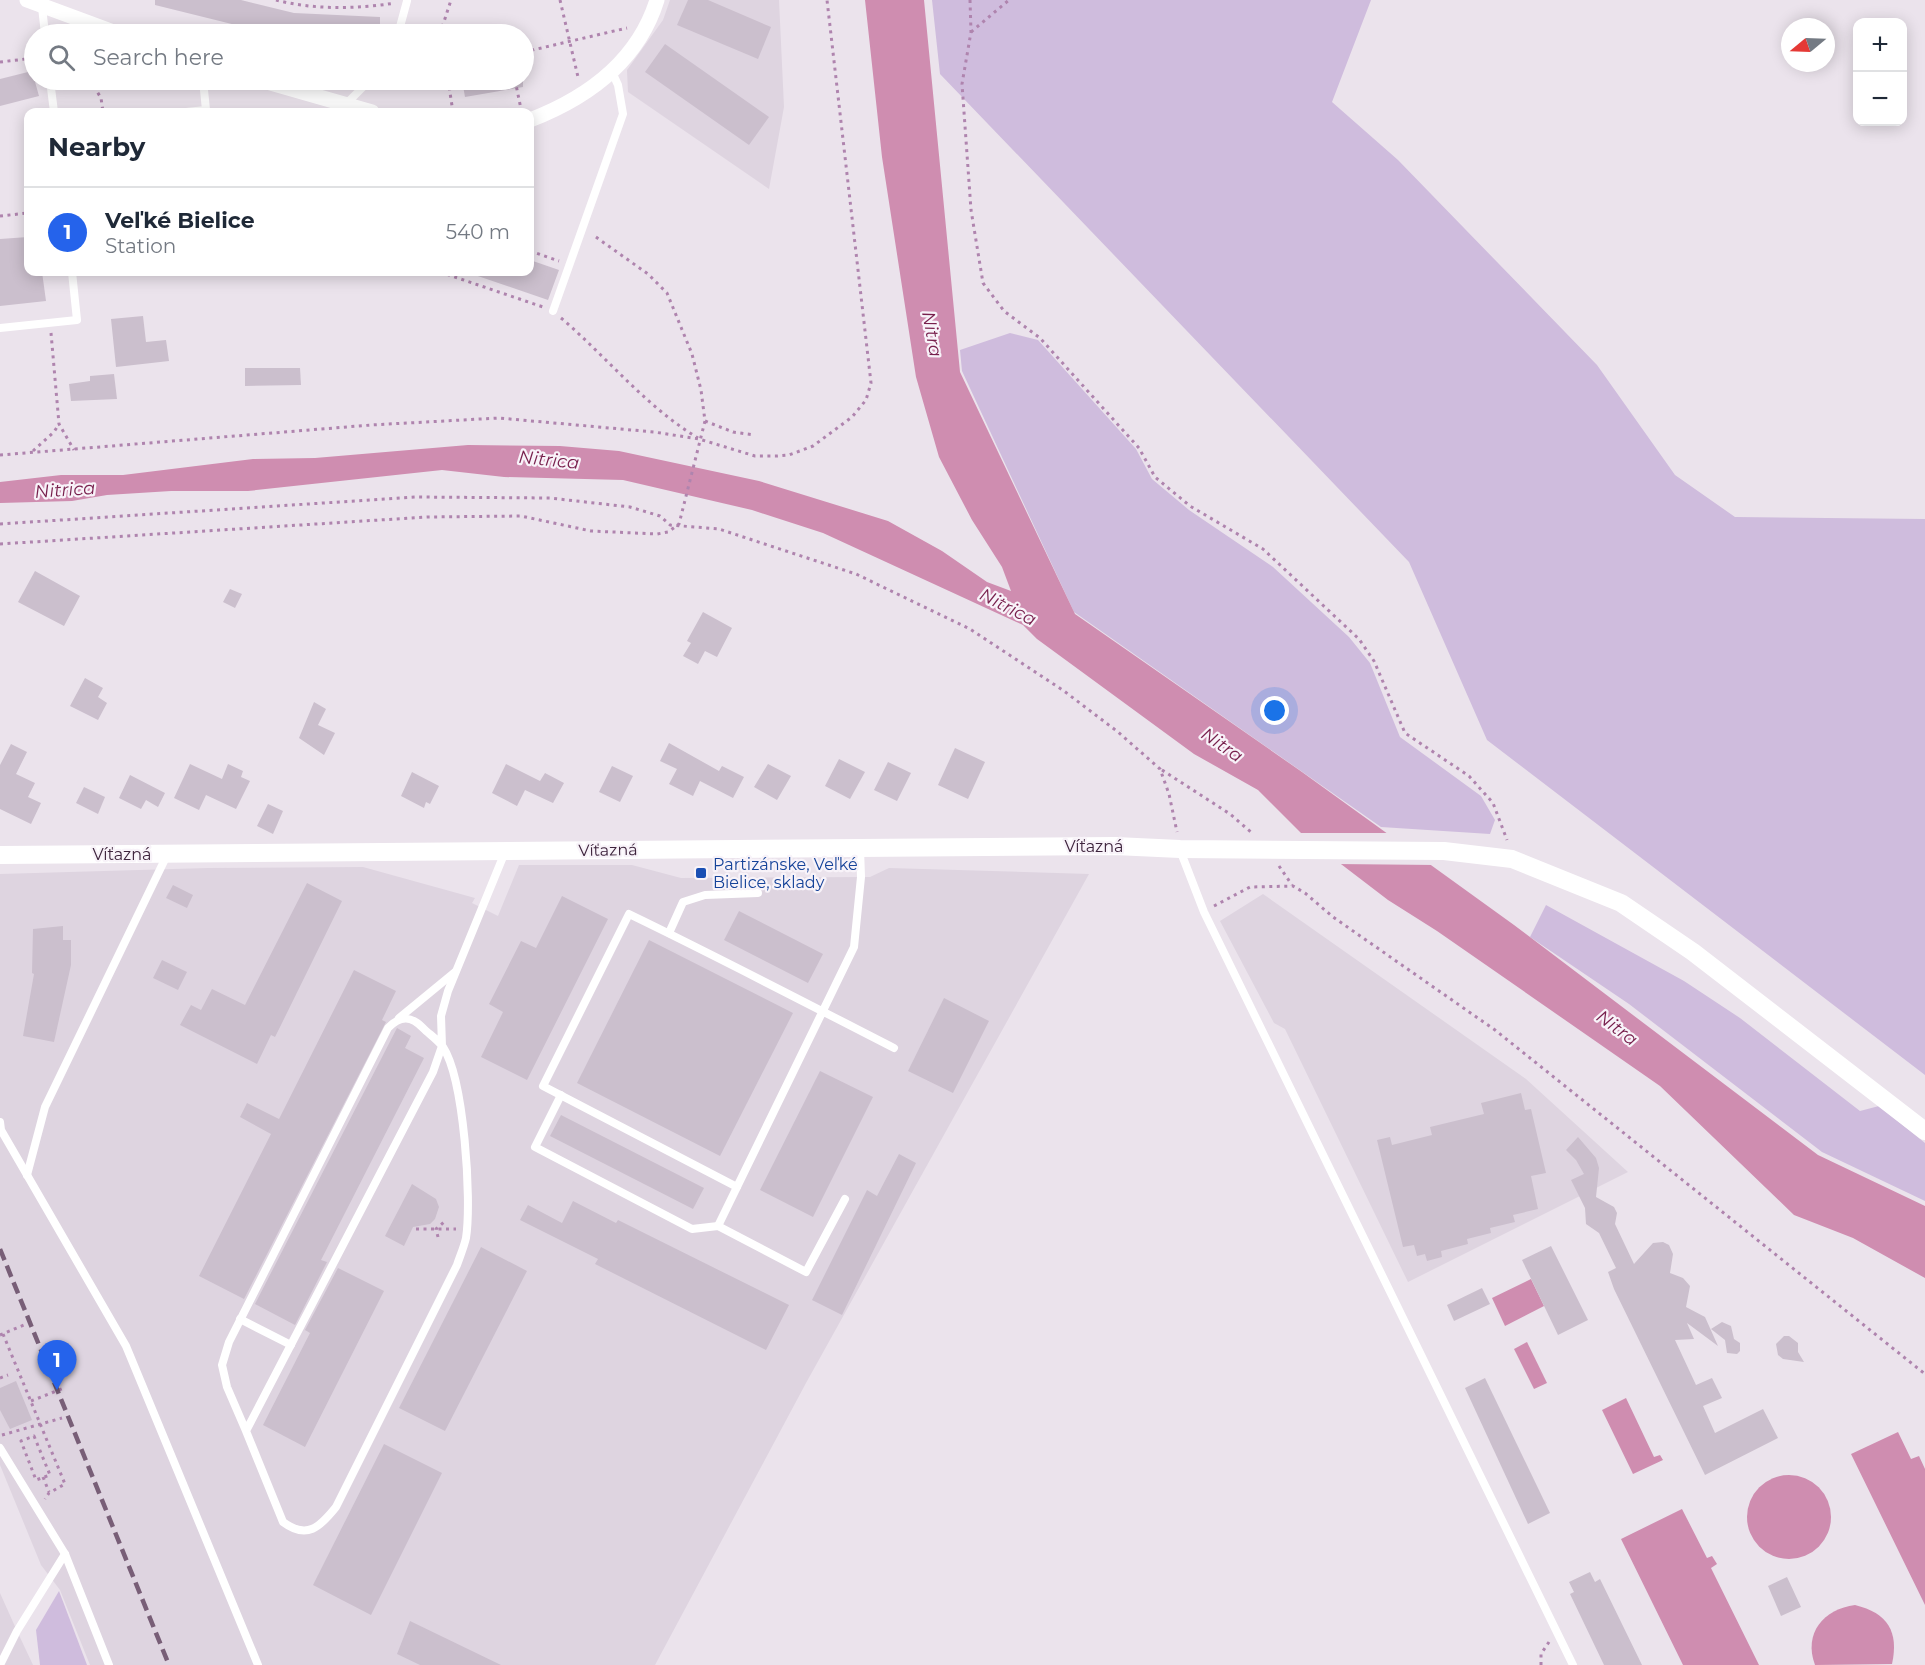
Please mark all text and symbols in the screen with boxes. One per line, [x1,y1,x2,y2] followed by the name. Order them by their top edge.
[1781,18,1835,72] north arrow
[1853,18,1907,126] map controls
[1853,18,1907,72] button: +
[24,24,534,90] search box
[45,41,78,74] icon: search
[93,44,224,71] text: Search here
[1853,72,1907,126] button: −
[48,131,145,163] text: Nearby
[105,207,255,234] text: Veľké Bielice
[64,220,71,244] text: 1
[446,220,510,244] text: 540 m
[105,234,176,258] text: Station
[917,309,947,359] water label: Nitra
[518,446,580,474] water label: Nitrica
[34,477,96,503] water label: Nitrica
[976,583,1040,631] water label: Nitrica
[1260,696,1289,725] your location
[1197,723,1247,767] water label: Nitra
[1064,837,1124,856] street label: Víťazná
[578,840,638,860] street label: Víťazná
[92,845,152,864] street label: Víťazná
[713,855,858,892] place label: Partizánske, Veľké Bielice, sklady
[694,866,708,880] marker: Partizánske, Veľké Bielice, sklady
[1592,1005,1642,1051] water label: Nitra
[38,1340,76,1390] pin: 1

